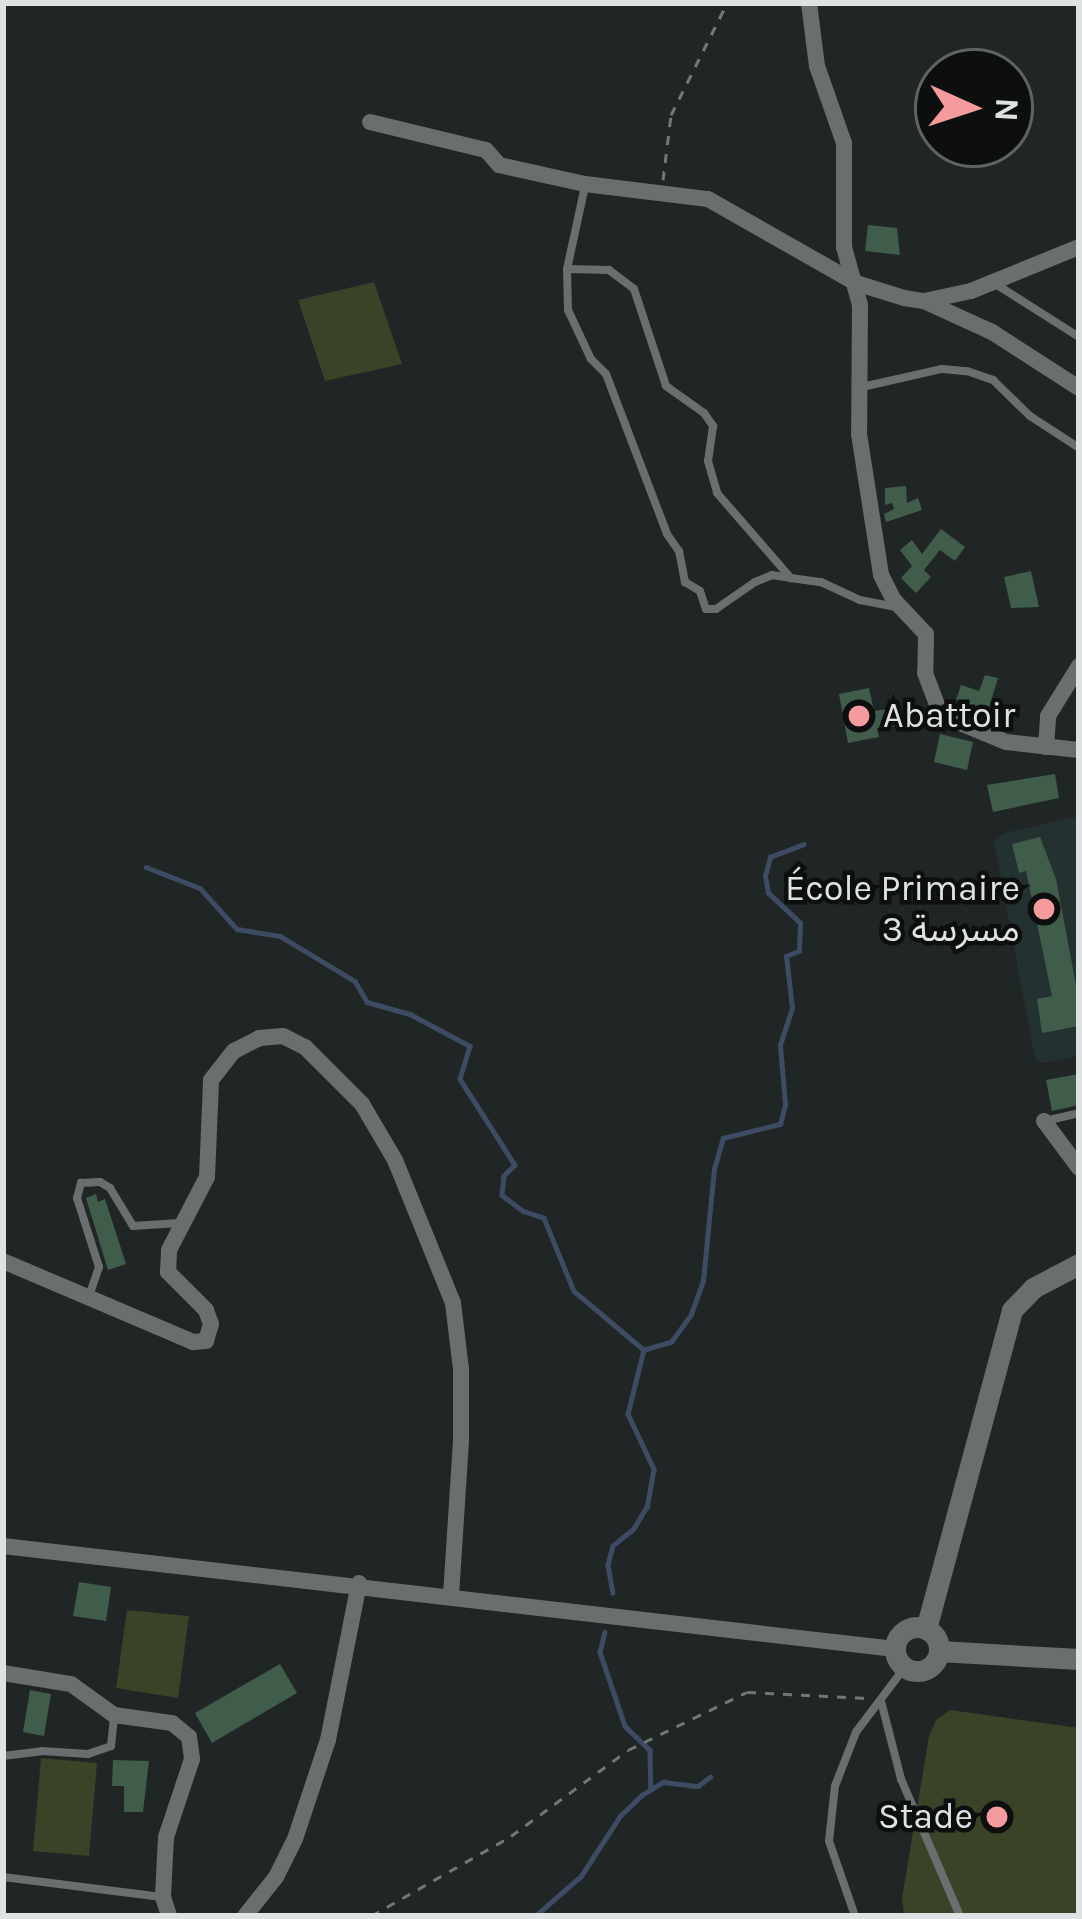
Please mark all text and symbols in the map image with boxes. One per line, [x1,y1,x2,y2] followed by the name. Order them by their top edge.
[914,48,1034,168] north arrow
[987,97,1027,123] text: N
[883,694,1015,738] place label: Abattoir
[846,703,872,729] marker: Abattoir
[785,866,1020,951] place label: École Primaire 3 مسرسة
[1031,896,1057,922] marker: École Primaire 3 مسرسة
[878,1795,973,1839] place label: Stade
[984,1804,1010,1830] marker: Stade

